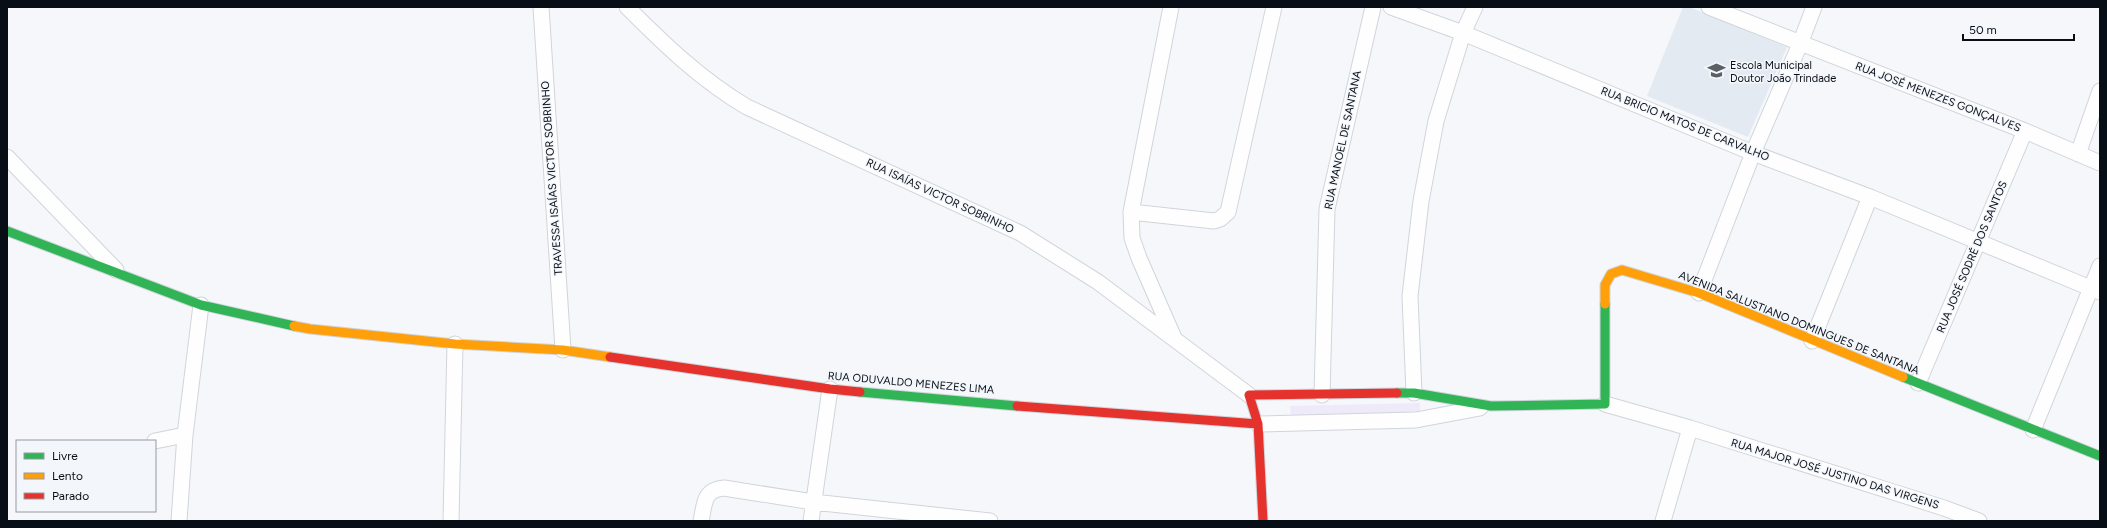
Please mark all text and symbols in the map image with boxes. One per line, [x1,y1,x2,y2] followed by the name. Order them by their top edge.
[1963,16,2074,42] scale bar
[1969,23,1997,37] text: 50 m
[1730,59,1836,85] place label: Escola Municipal Doutor João Trindade
[1853,59,2023,135] street label: RUA JOSÉ MENEZES GONÇALVES
[1707,61,1727,81] school or university icon: Escola Municipal Doutor João Trindade
[1322,69,1364,211] street label: RUA MANOEL DE SANTANA
[539,80,565,276] street label: TRAVESSA ISAÍAS VICTOR SOBRINHO
[1599,84,1772,164] street label: RUA BRICIO MATOS DE CARVALHO
[864,156,1017,236] street label: RUA ISAÍAS VICTOR SOBRINHO
[1934,179,2010,335] street label: RUA JOSÉ SODRÉ DOS SANTOS
[1677,269,1922,378] street label: AVENIDA SALUSTIANO DOMINGUES DE SANTANA
[827,369,995,397] street label: RUA ODUVALDO MENEZES LIMA
[1729,436,1941,512] street label: RUA MAJOR JOSÉ JUSTINO DAS VIRGENS
[16,440,156,512] legend
[52,449,78,463] text: Livre
[52,469,83,483] text: Lento
[52,489,89,503] text: Parado

